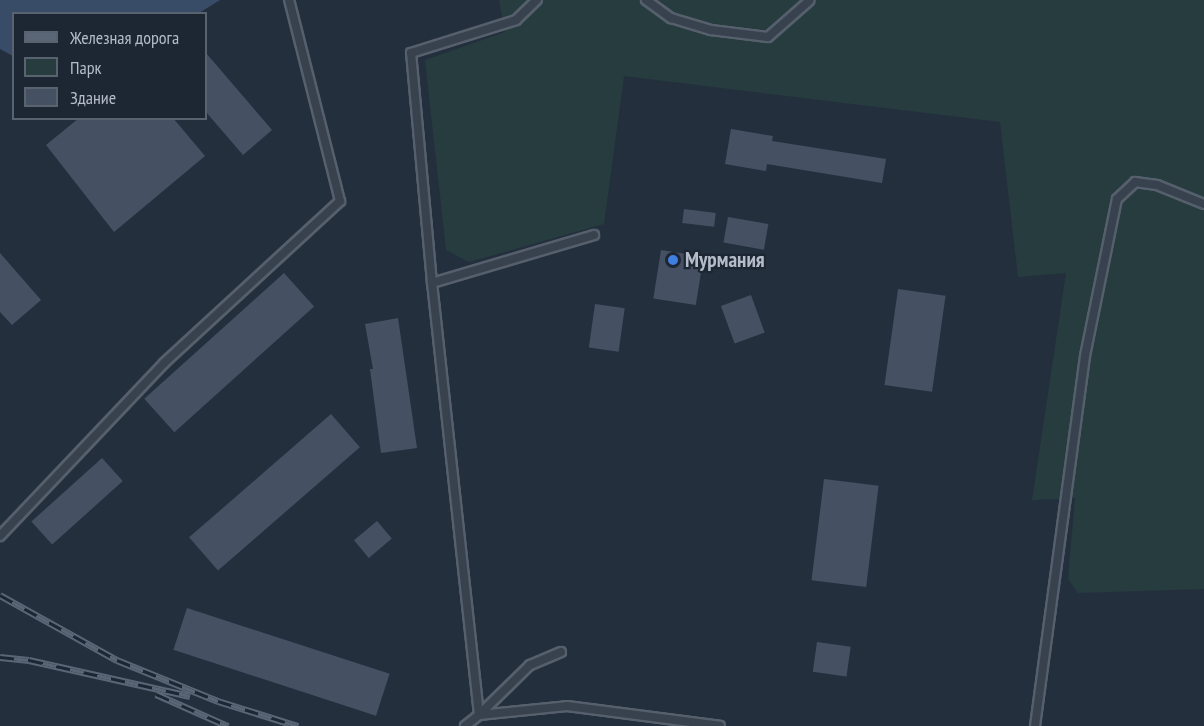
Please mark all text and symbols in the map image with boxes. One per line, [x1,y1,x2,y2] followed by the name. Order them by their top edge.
[12,12,207,120] legend
[70,26,179,49] text: Железная дорога
[70,56,101,79] text: Парк
[70,86,116,109] text: Здание
[685,247,765,273] place label: Мурмания
[666,253,680,267] marker: Мурмания

